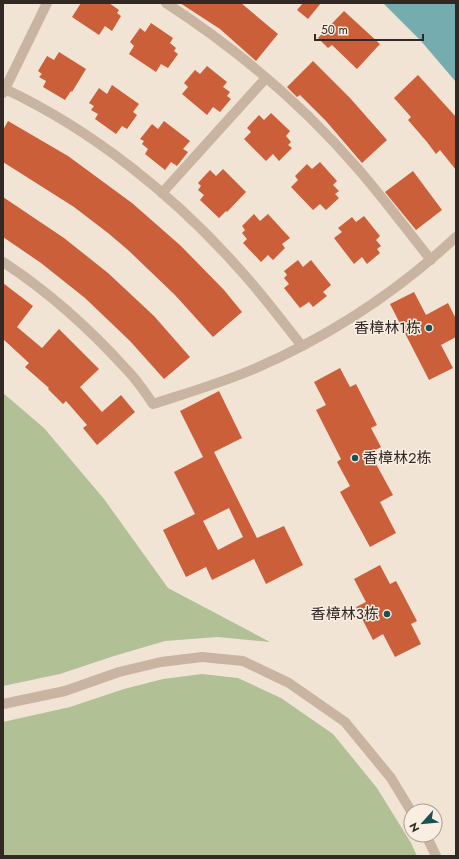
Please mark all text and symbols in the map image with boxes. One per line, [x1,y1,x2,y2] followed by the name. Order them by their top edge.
[315,16,423,42] scale bar
[321,21,348,39] text: 50 m
[354,317,421,339] place label: 香樟林1栋
[424,323,434,333] marker: 香樟林1栋
[363,447,432,469] place label: 香樟林2栋
[350,453,360,463] marker: 香樟林2栋
[311,603,379,625] place label: 香樟林3栋
[382,609,392,619] marker: 香樟林3栋
[403,803,443,843] north arrow
[405,820,423,835] text: N

